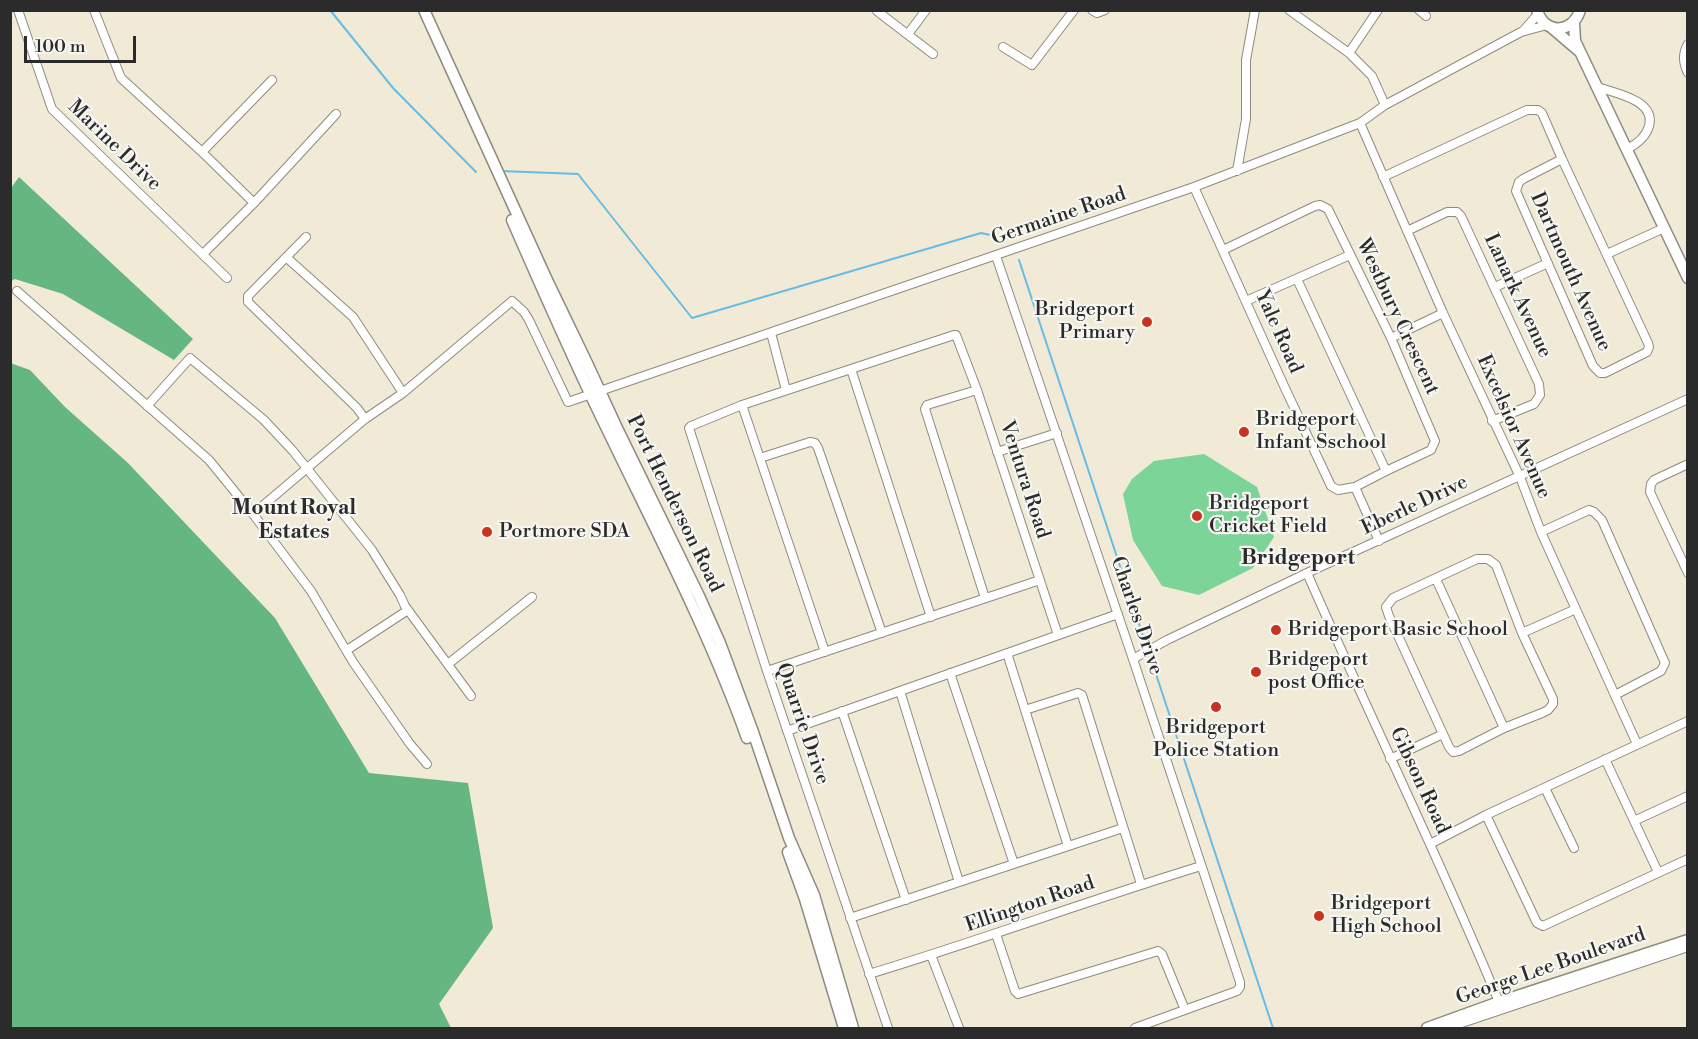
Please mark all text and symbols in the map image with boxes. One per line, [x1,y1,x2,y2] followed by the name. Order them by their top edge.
[27,24,140,62] scale bar
[35,35,86,58] text: 100 m
[62,96,166,196] street label: Marine Drive
[989,183,1129,251] street label: Germaine Road
[1524,189,1616,355] street label: Dartmouth Avenue
[1478,230,1556,362] street label: Lanark Avenue
[1350,235,1444,399] street label: Westbury Crescent
[1249,287,1307,377] street label: Yale Road
[1035,298,1135,345] place label: Bridgeport Primary
[1140,315,1154,329] marker: Bridgeport Primary
[1471,351,1555,503] street label: Excelsior Avenue
[1256,408,1386,455] place label: Bridgeport Infant Sschool
[621,411,727,597] street label: Port Henderson Road
[994,418,1054,542] street label: Ventura Road
[1237,425,1251,439] marker: Bridgeport Infant Sschool
[1358,471,1472,541] street label: Eberle Drive
[1209,492,1327,539] place label: Bridgeport Cricket Field
[232,496,356,546] district label: Mount Royal Estates
[1190,509,1204,523] marker: Bridgeport Cricket Field
[499,520,630,544] place label: Portmore SDA
[480,525,494,539] marker: Portmore SDA
[1241,546,1355,572] district label: Bridgeport
[1104,554,1168,678] street label: Charles Drive
[1288,618,1508,642] place label: Bridgeport Basic School
[1269,623,1283,637] marker: Bridgeport Basic School
[1268,648,1368,695] place label: Bridgeport post Office
[770,660,834,788] street label: Quarrie Drive
[1249,665,1263,679] marker: Bridgeport post Office
[1209,700,1223,714] marker: Bridgeport Police Station
[1153,716,1279,763] place label: Bridgeport Police Station
[1384,724,1454,838] street label: Gibson Road
[962,872,1098,938] street label: Ellington Road
[1331,892,1442,939] place label: Bridgeport High School
[1312,909,1326,923] marker: Bridgeport High School
[1453,923,1649,1011] street label: George Lee Boulevard

